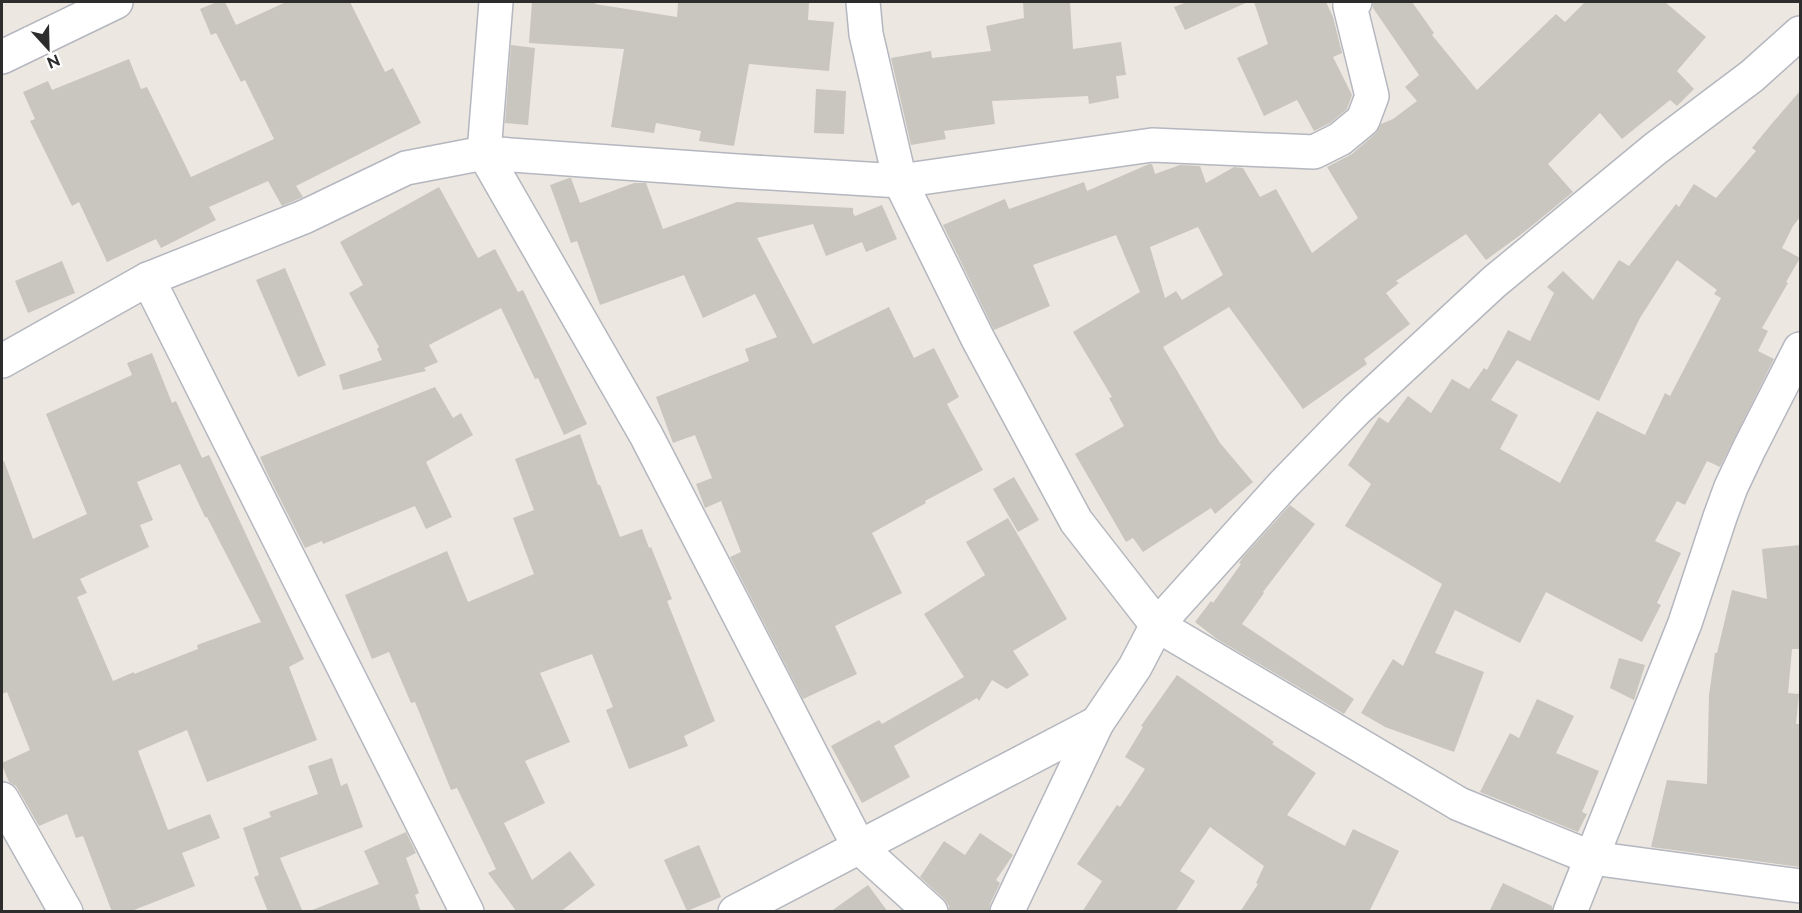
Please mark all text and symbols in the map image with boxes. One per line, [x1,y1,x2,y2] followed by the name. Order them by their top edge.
[18,18,78,78] north arrow
[44,50,63,73] text: N

